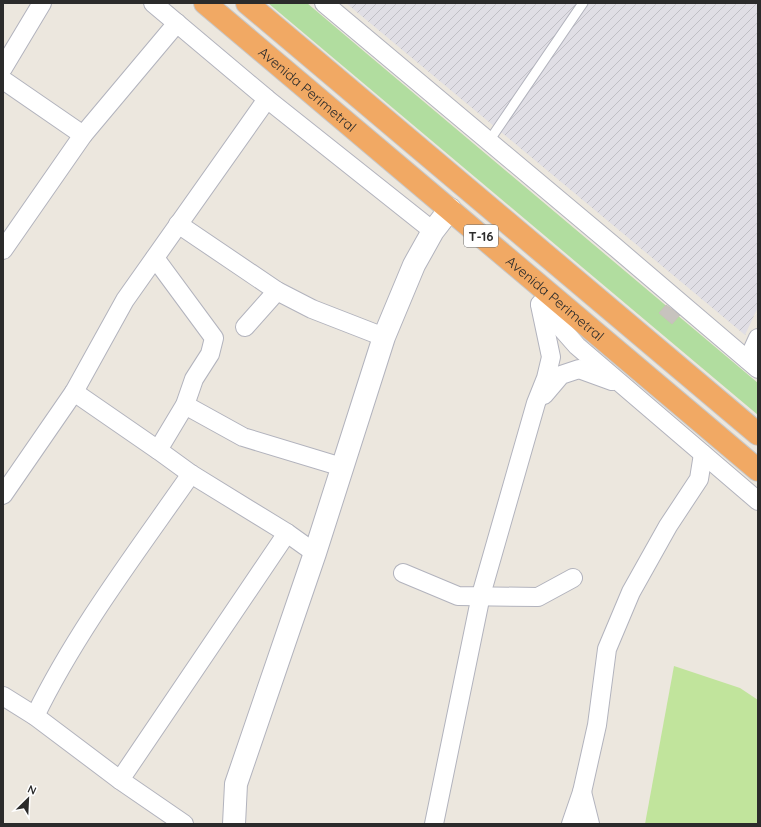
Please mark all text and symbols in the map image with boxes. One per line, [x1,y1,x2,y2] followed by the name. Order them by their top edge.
[255,43,360,136] street label: Avenida Perimetral
[464,225,498,247] road number: T-16
[502,252,608,345] street label: Avenida Perimetral
[8,779,48,819] north arrow
[26,782,39,798] text: N

